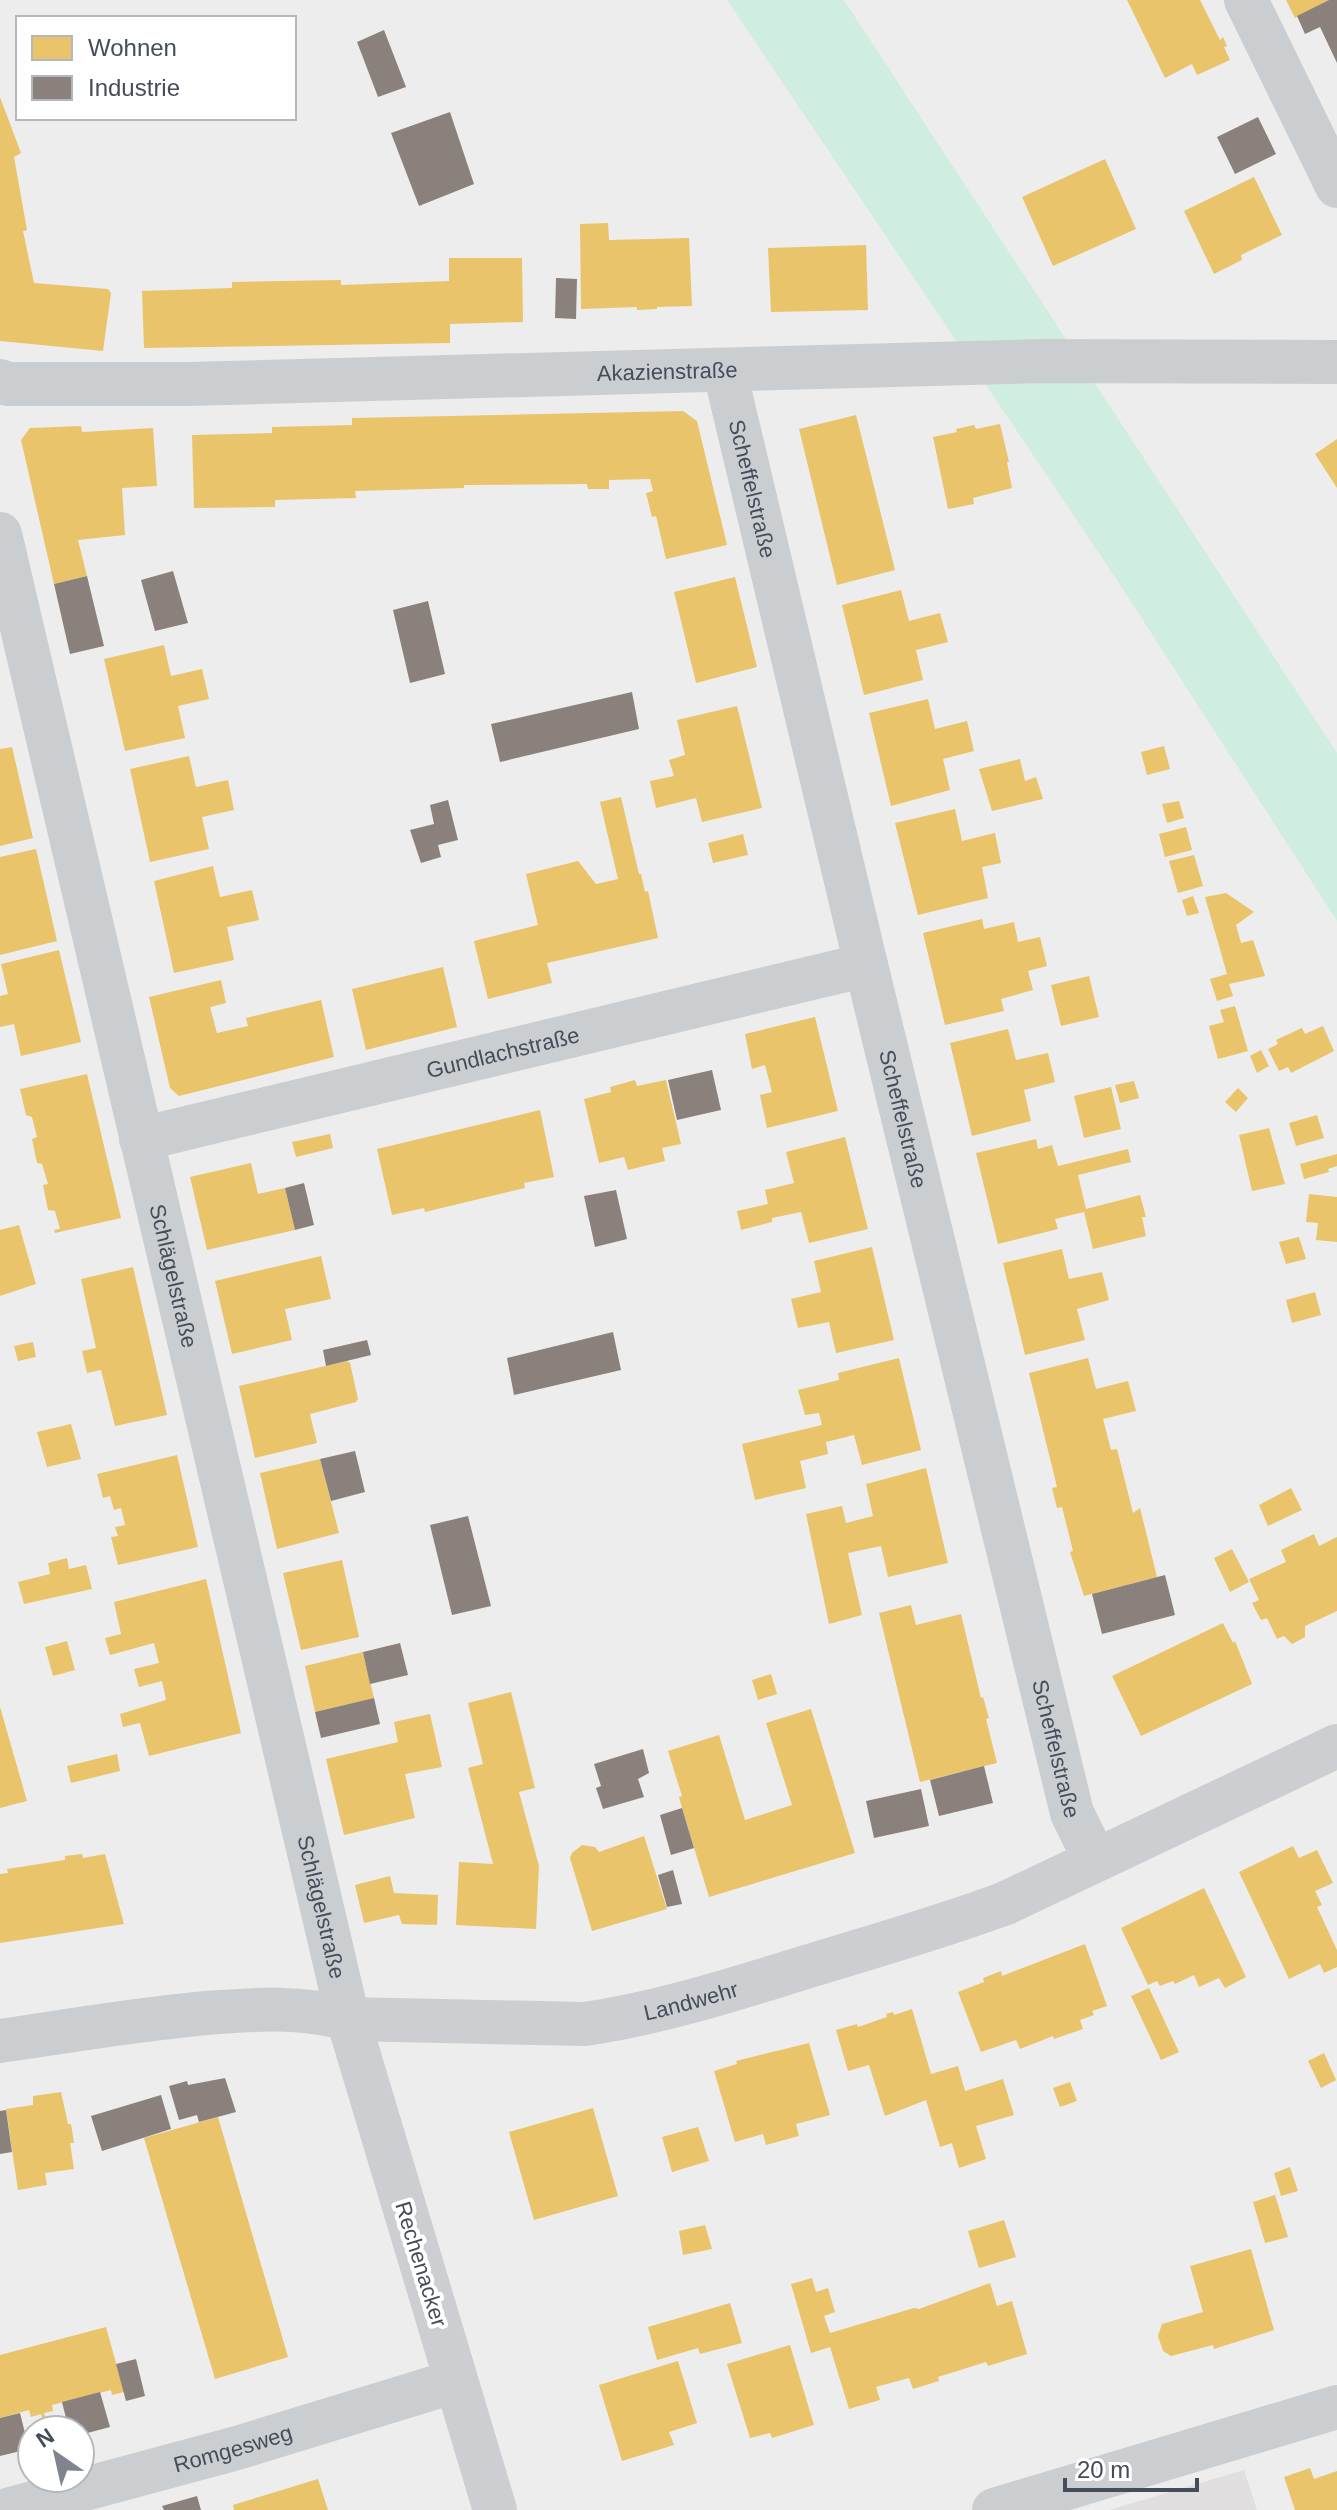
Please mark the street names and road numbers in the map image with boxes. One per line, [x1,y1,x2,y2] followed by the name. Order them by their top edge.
[597,357,738,385] street label: Akazienstraße
[724,417,781,561] street label: Scheffelstraße
[424,1022,582,1083] street label: Gundlachstraße
[875,1047,932,1191] street label: Scheffelstraße
[145,1202,203,1350] street label: Schlägelstraße
[1028,1677,1085,1820] street label: Scheffelstraße
[293,1832,351,1981] street label: Schlägelstraße
[641,1976,741,2025] street label: Landwehr
[390,2198,452,2330] street label: Rechenacker
[171,2419,295,2477] street label: Romgesweg

